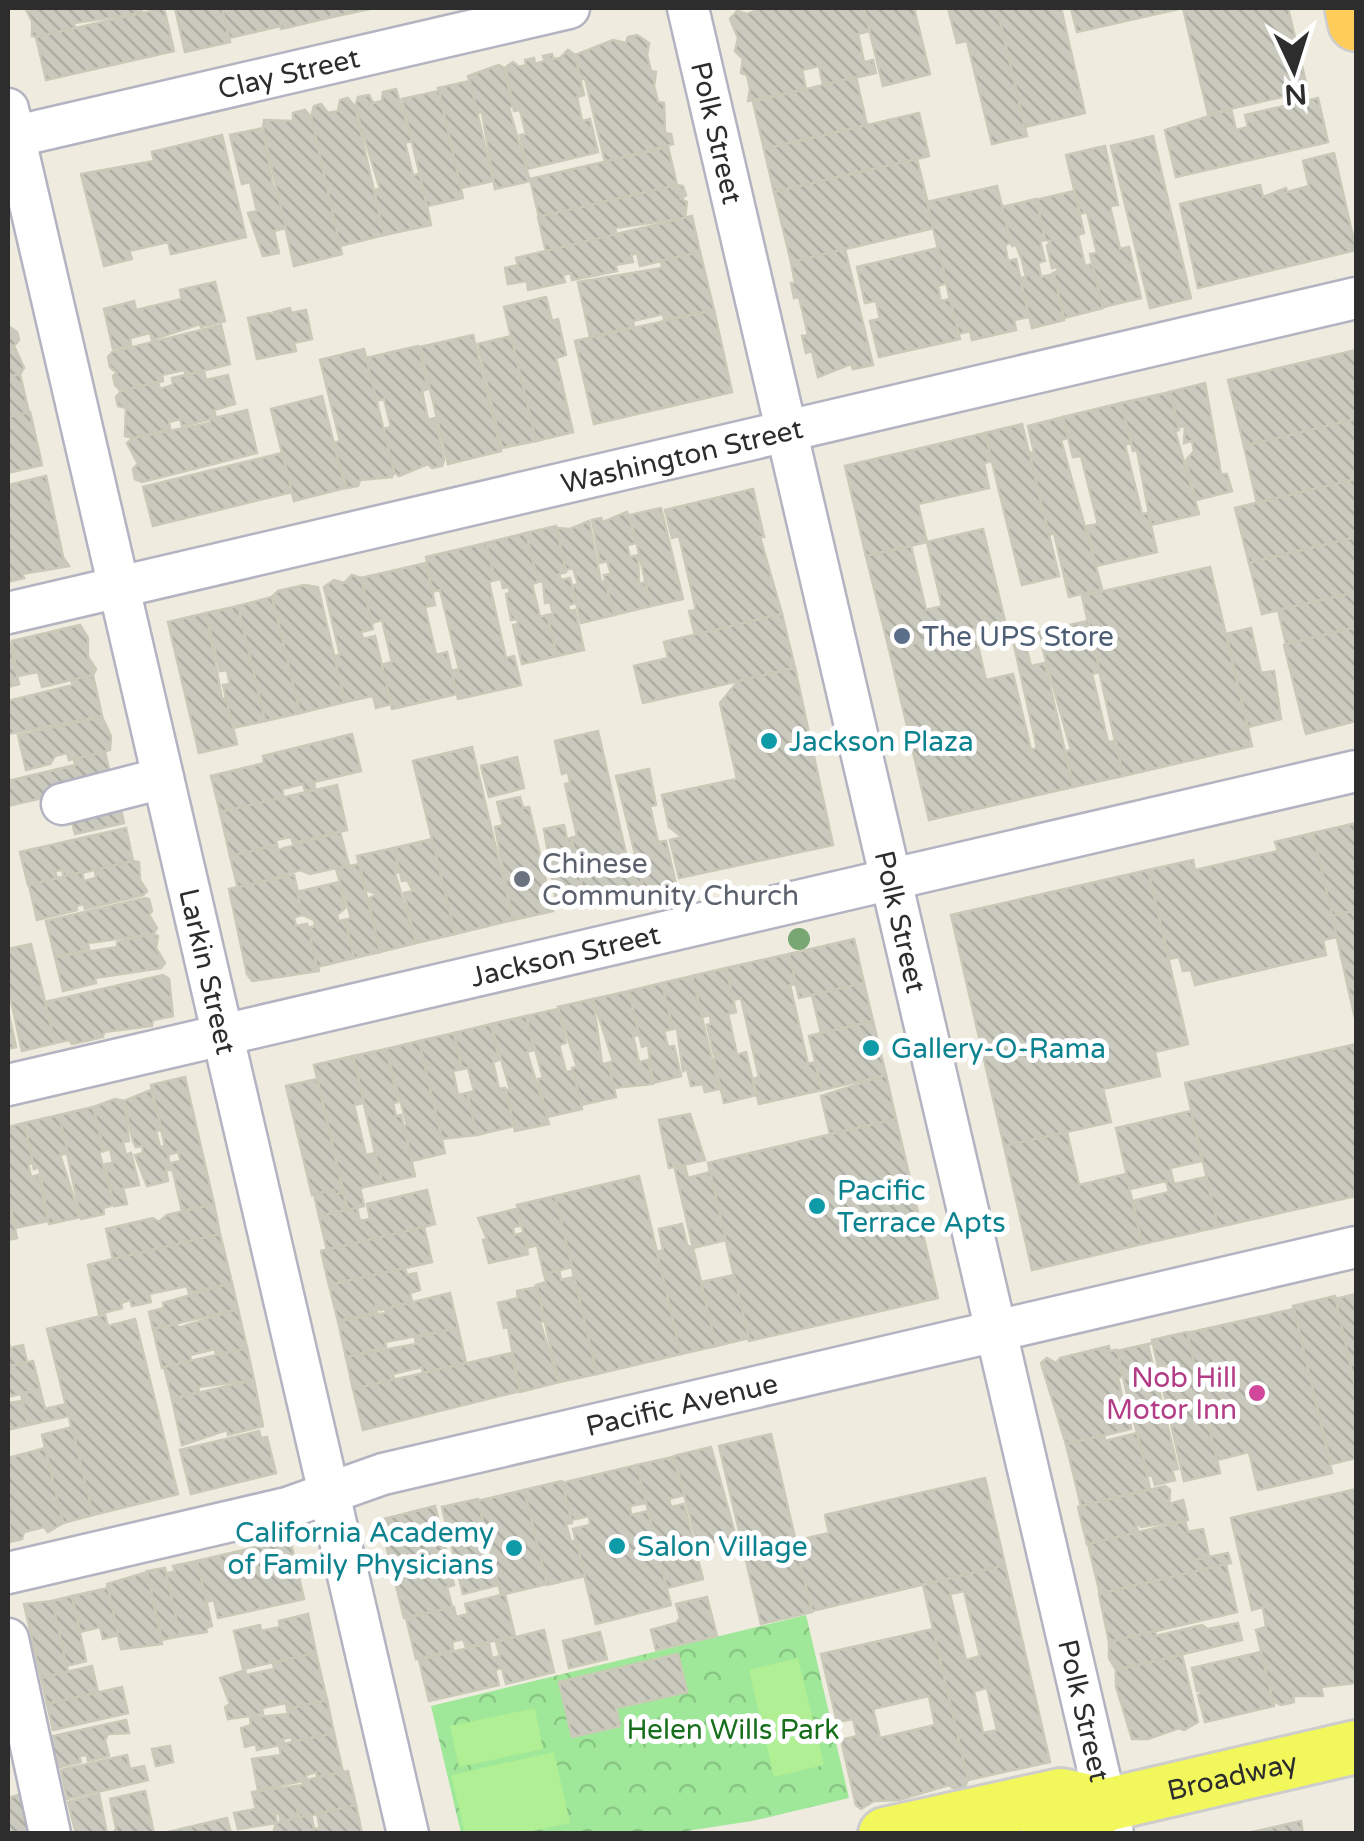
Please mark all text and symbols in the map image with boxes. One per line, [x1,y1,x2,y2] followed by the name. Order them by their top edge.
[1244,20,1344,120] north arrow
[215,41,363,107] street label: Clay Street
[683,58,749,208] street label: Polk Street
[1283,76,1308,112] text: N
[558,412,807,501] street label: Washington Street
[922,620,1114,654] place label: The UPS Store
[891,625,913,647] marker: The UPS Store
[789,725,974,759] place label: Jackson Plaza
[758,730,780,752] marker: Jackson Plaza
[542,847,799,913] place label: Chinese Community Church
[867,847,933,997] street label: Polk Street
[511,868,533,890] marker: Chinese Community Church
[171,885,243,1058] street label: Larkin Street
[467,918,664,995] street label: Jackson Street
[891,1032,1106,1066] place label: Gallery-O-Rama
[860,1037,882,1059] marker: Gallery-O-Rama
[837,1174,1006,1240] place label: Pacific Terrace Apts
[806,1195,828,1217] marker: Pacific Terrace Apts
[1106,1361,1237,1427] place label: Nob Hill Motor Inn
[583,1366,781,1444] street label: Pacific Avenue
[1246,1382,1268,1404] marker: Nob Hill Motor Inn
[228,1516,494,1582] place label: California Academy of Family Physicians
[637,1530,808,1564] place label: Salon Village
[606,1535,628,1557] marker: Salon Village
[503,1537,525,1559] marker: California Academy of Family Physicians
[1050,1636,1116,1786] street label: Polk Street
[626,1713,840,1747] park label: Helen Wills Park
[1164,1745,1301,1808] street label: Broadway

